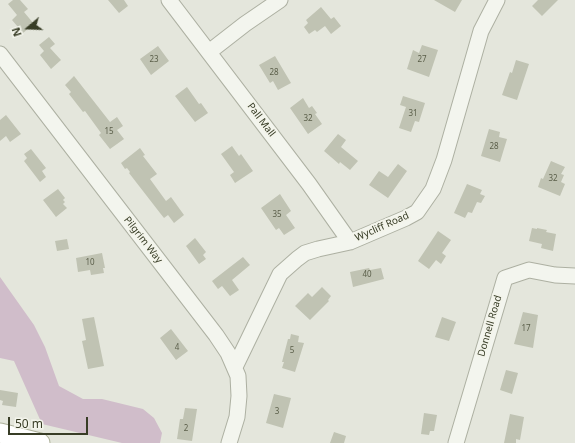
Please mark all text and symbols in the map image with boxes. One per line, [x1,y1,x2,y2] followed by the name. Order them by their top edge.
[8,8,48,48] north arrow
[8,25,25,39] text: N
[149,55,159,65] house number: 23
[417,55,427,65] house number: 27
[269,68,279,78] house number: 28
[244,101,278,139] street label: Pall Mall
[408,109,418,119] house number: 31
[303,114,313,124] house number: 32
[104,127,114,137] house number: 15
[489,142,499,152] house number: 28
[548,174,558,184] house number: 32
[272,210,282,220] house number: 35
[353,210,411,244] street label: Wycliff Road
[121,214,165,266] street label: Pilgrim Way
[85,258,95,268] house number: 10
[362,270,372,280] house number: 40
[476,294,504,358] street label: Donnell Road
[521,324,531,334] house number: 17
[175,343,179,353] house number: 4
[290,346,294,356] house number: 5
[275,407,279,417] house number: 3
[10,409,90,435] scale bar
[15,415,43,432] text: 50 m
[184,424,188,434] house number: 2

